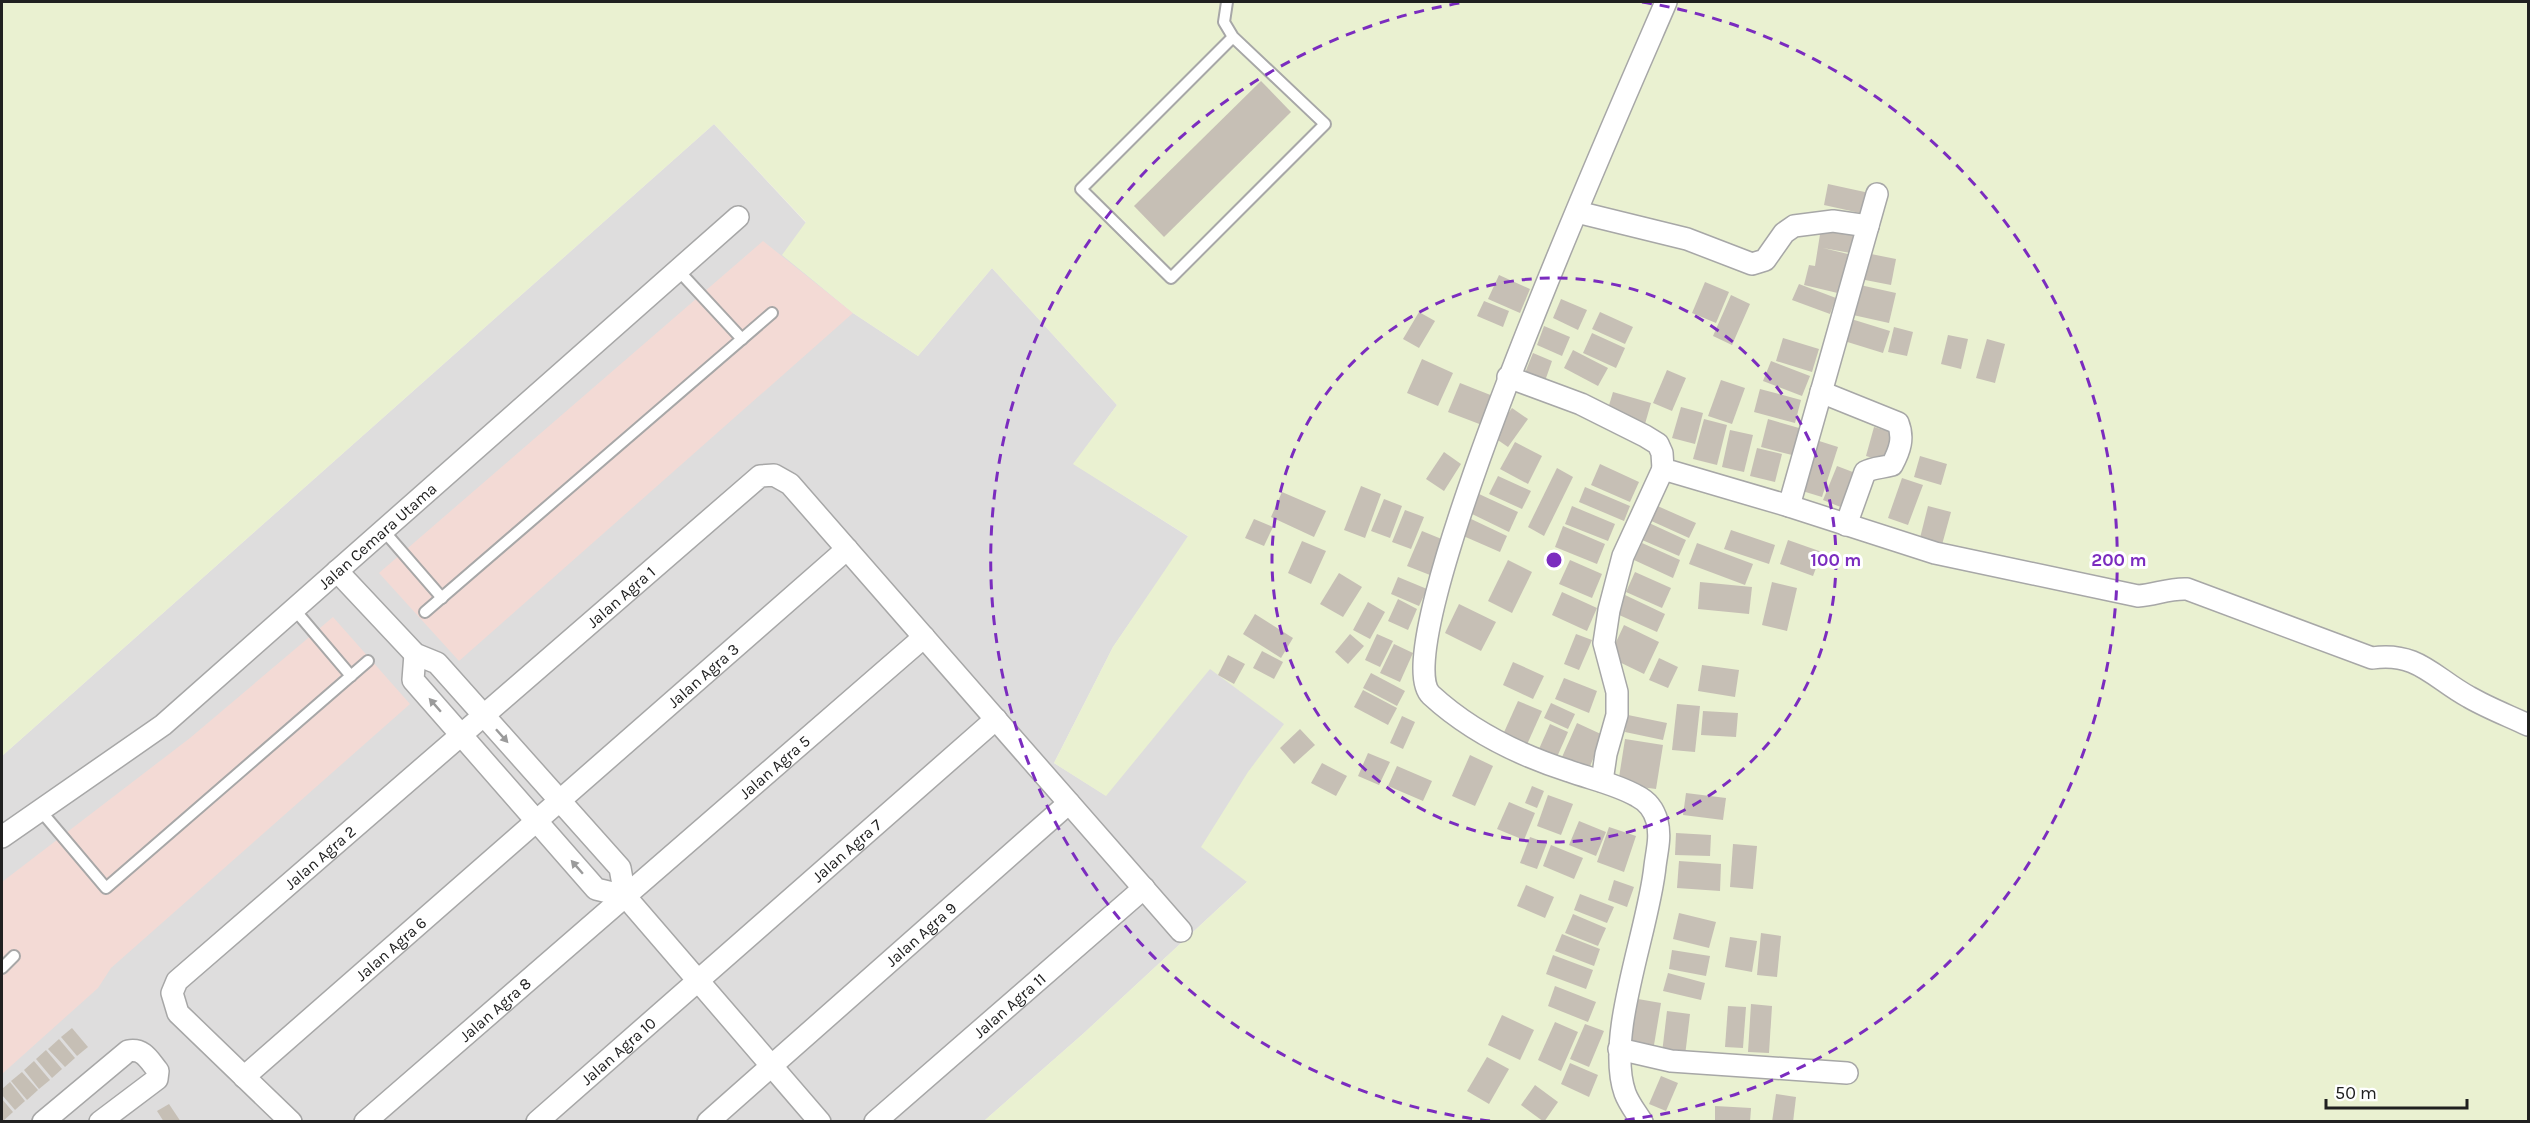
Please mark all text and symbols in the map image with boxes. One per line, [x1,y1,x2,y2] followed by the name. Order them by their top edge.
[314,478,440,593] street label: Jalan Cemara Utama
[1811,549,1861,571] text: 100 m
[2091,549,2147,571] text: 200 m
[1544,550,1564,570] centre of rings
[583,562,659,631] street label: Jalan Agra 1
[664,639,742,711] street label: Jalan Agra 3
[428,697,442,712] one-way arrow
[495,728,508,743] one-way arrow
[735,731,814,803] street label: Jalan Agra 5
[808,814,886,886] street label: Jalan Agra 7
[280,821,359,893] street label: Jalan Agra 2
[571,860,584,875] one-way arrow
[882,898,960,970] street label: Jalan Agra 9
[351,912,430,985] street label: Jalan Agra 6
[969,969,1049,1042] street label: Jalan Agra 11
[455,973,535,1045] street label: Jalan Agra 8
[577,1013,660,1089] street label: Jalan Agra 10
[2326,1072,2467,1110] scale bar
[2335,1082,2377,1104] text: 50 m

